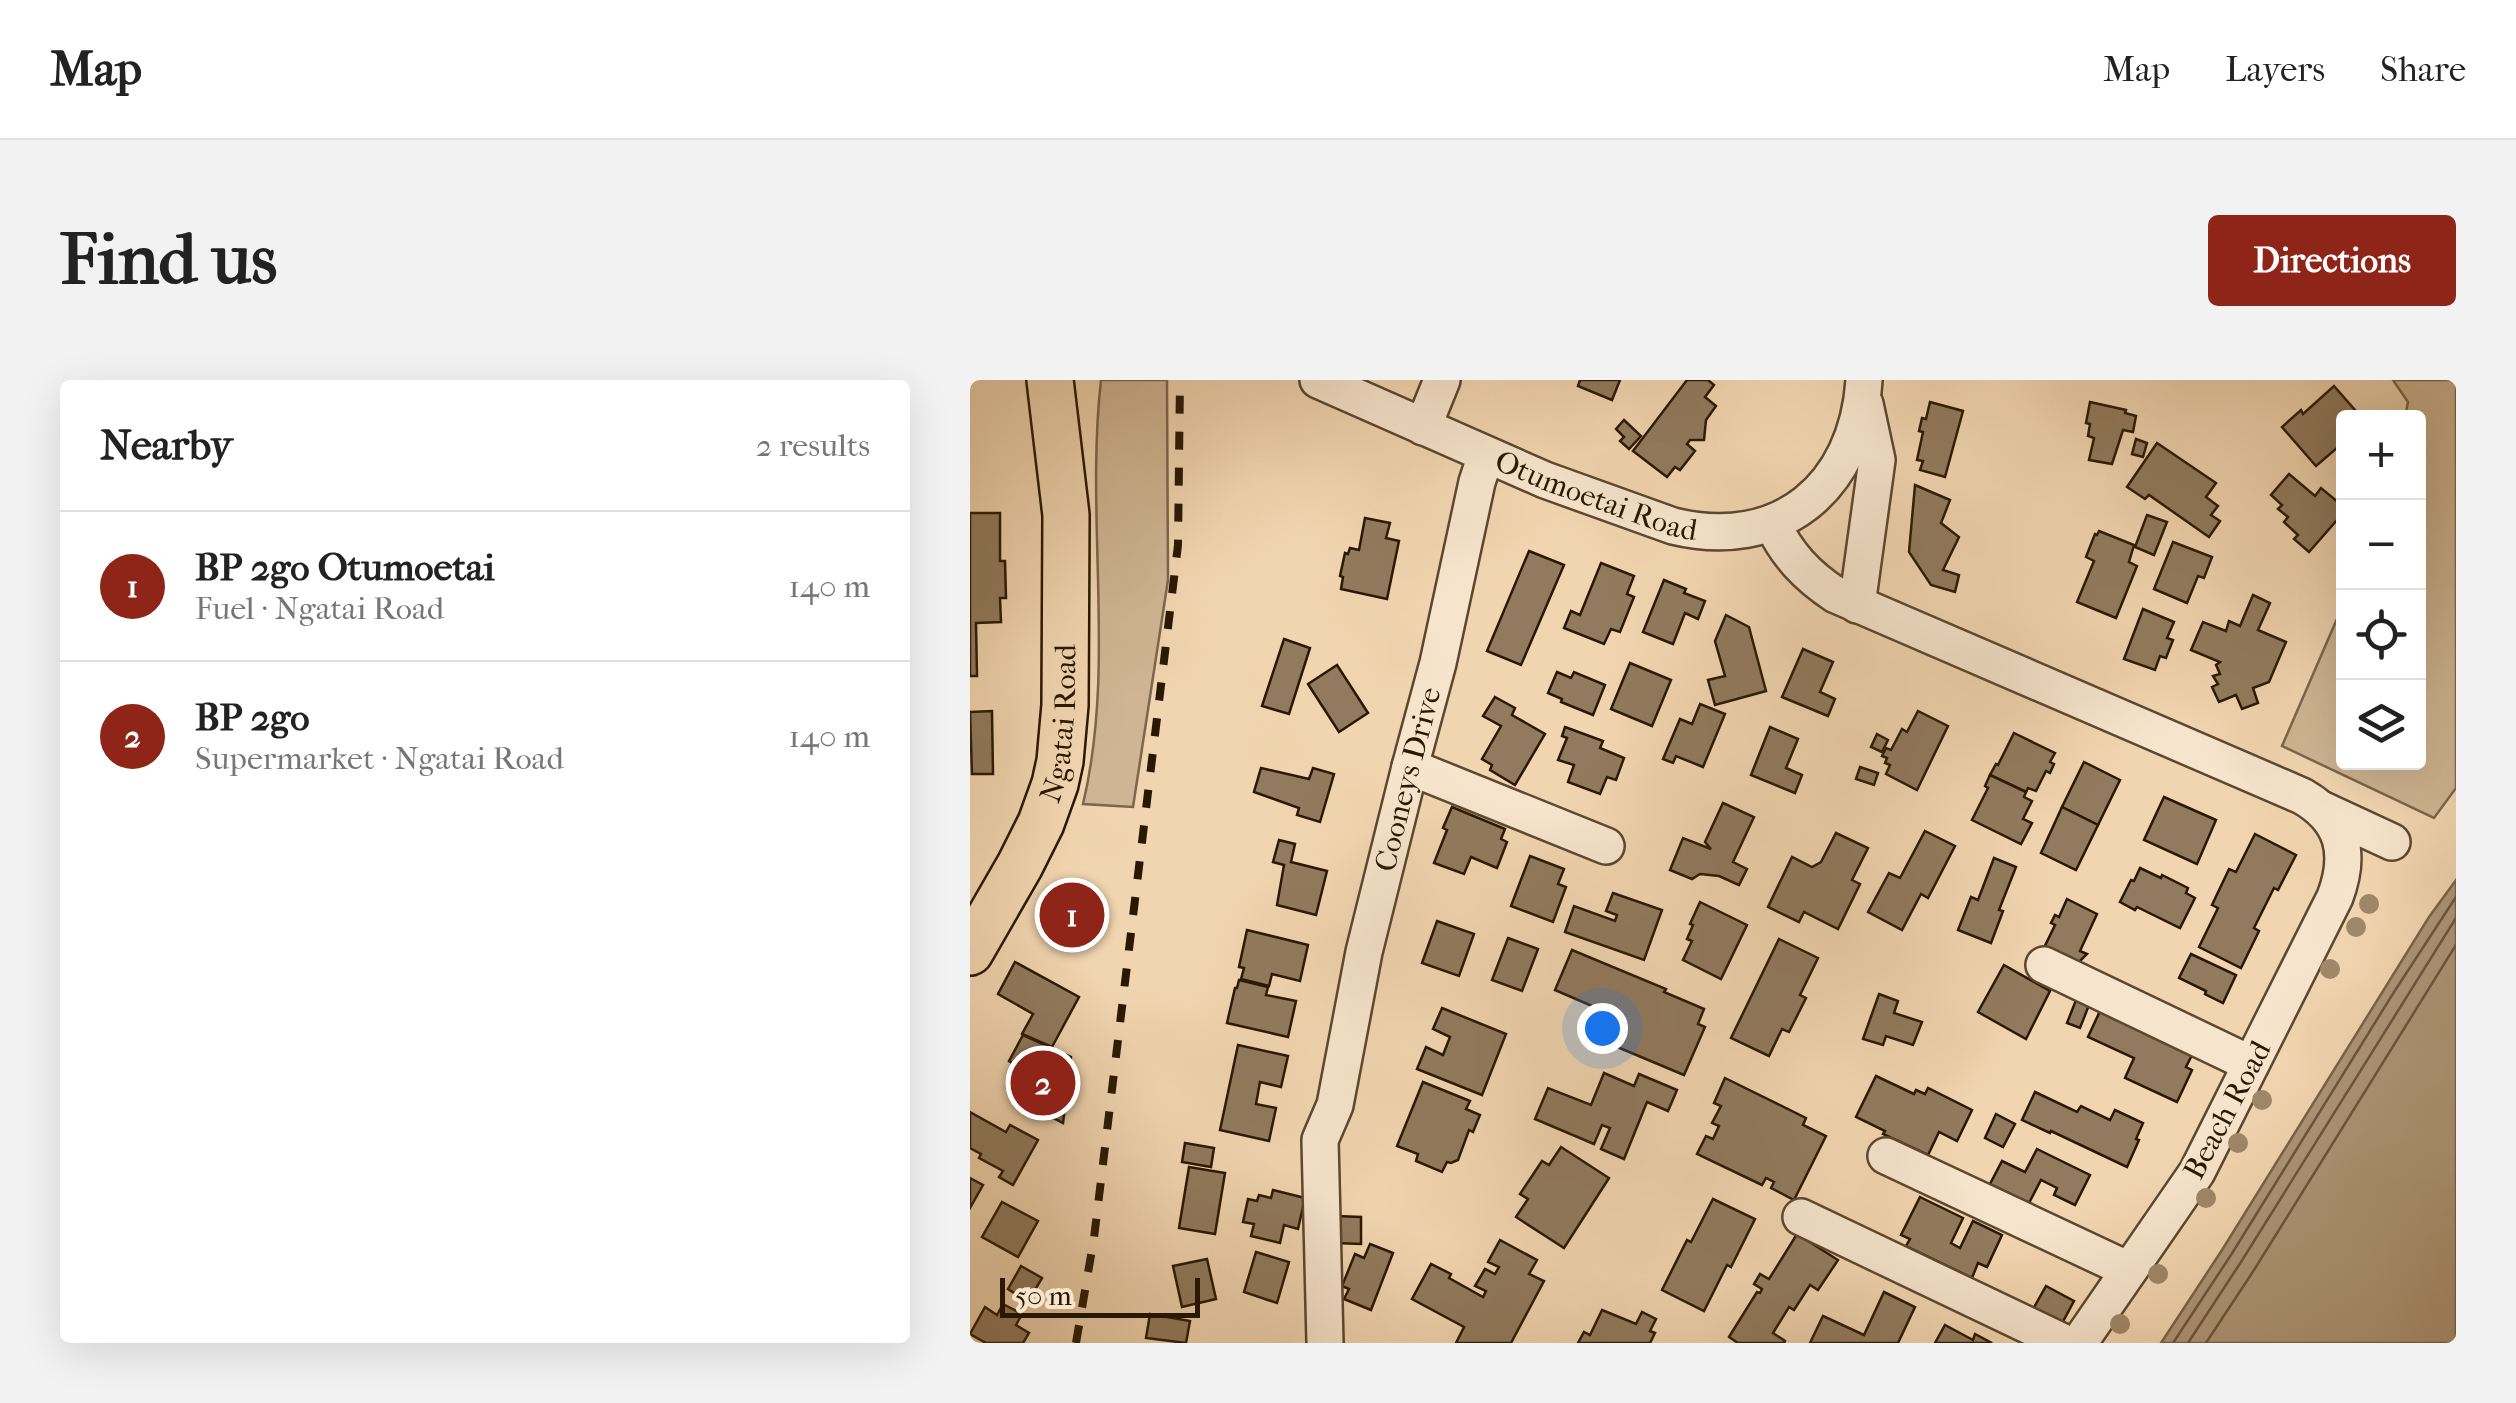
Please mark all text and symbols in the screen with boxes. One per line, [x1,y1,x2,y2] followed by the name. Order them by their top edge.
[50,41,142,97] text: Map
[2103,49,2170,90] text: Map
[2225,49,2325,90] text: Layers
[2380,49,2466,90] text: Share
[2208,215,2456,306] button: Directions
[60,219,277,301] text: Find us
[2336,410,2426,770] map controls
[2336,410,2426,500] button: +
[100,421,232,470] text: Nearby
[756,427,870,464] text: 2 results
[1490,443,1701,548] street label: Otumoetai Road
[2336,500,2426,590] button: −
[195,545,495,590] text: BP 2go Otumoetai
[127,568,138,605] text: 1
[789,568,870,605] text: 140 m
[195,590,444,627] text: Fuel · Ngatai Road
[2336,590,2426,680] button: locate
[1033,643,1083,807] street label: Ngatai Road
[2336,680,2426,770] button: layers
[1368,683,1449,875] street label: Cooneys Drive
[195,695,310,740] text: BP 2go
[124,718,141,755] text: 2
[789,718,870,755] text: 140 m
[195,740,564,777] text: Supermarket · Ngatai Road
[1040,878,1104,952] pin: 1
[1577,1003,1628,1054] your location
[2176,1035,2279,1185] street label: Beach Road
[1010,1046,1076,1120] pin: 2
[1000,1273,1200,1318] scale bar
[1015,1279,1072,1312] text: 50 m

